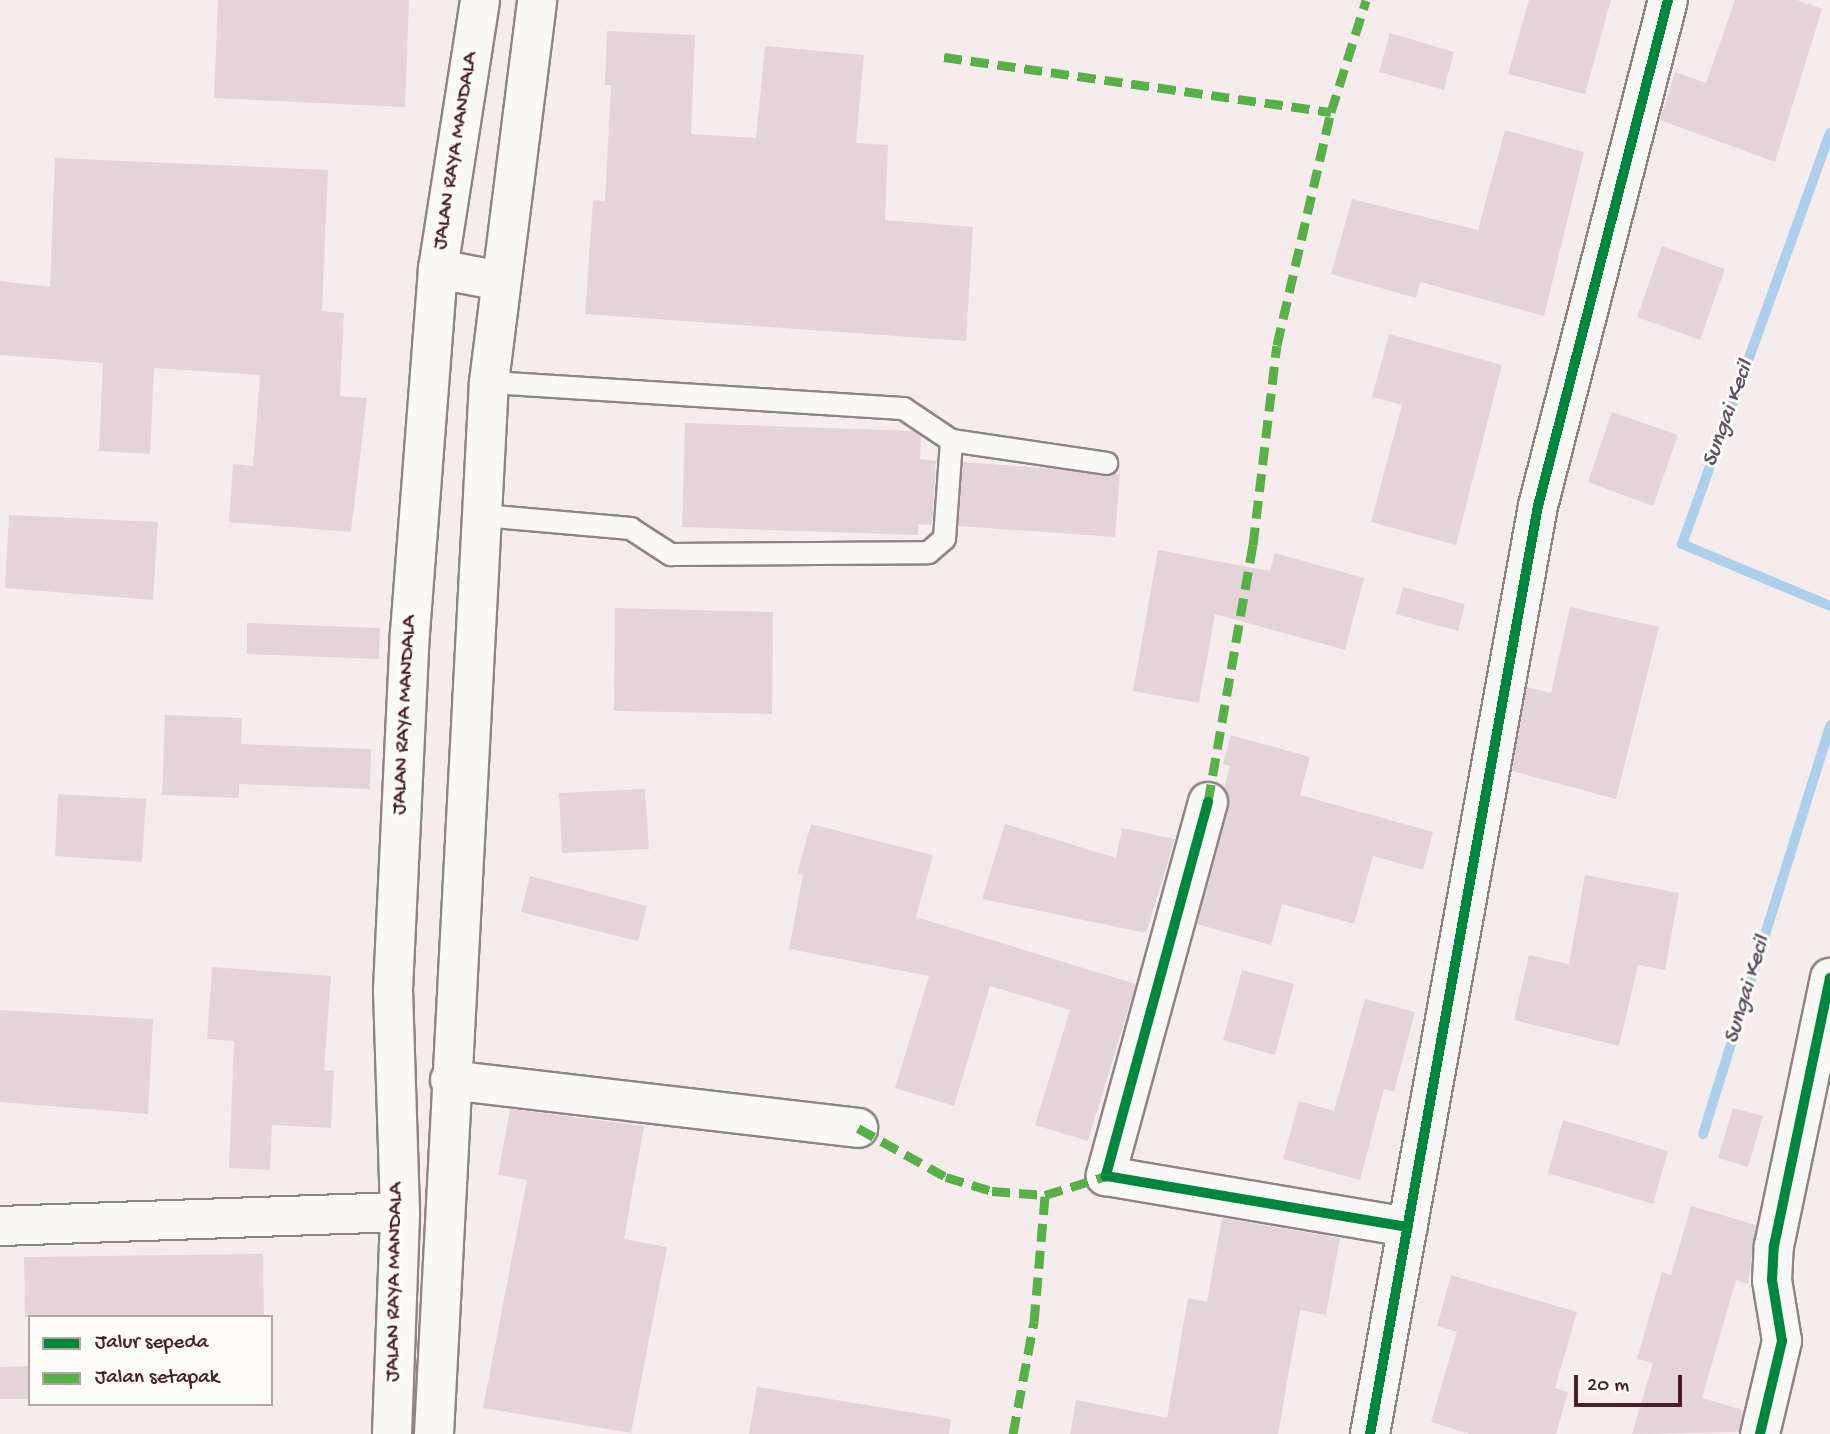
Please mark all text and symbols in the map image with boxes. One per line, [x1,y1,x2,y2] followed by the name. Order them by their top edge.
[429,50,485,252] street label: JALAN RAYA MANDALA
[1697,357,1761,471] water label: Sungai Kecil
[388,615,424,815] street label: JALAN RAYA MANDALA
[1719,933,1777,1047] water label: Sungai Kecil
[382,1182,410,1382] street label: JALAN RAYA MANDALA
[28,1315,273,1406] legend
[95,1331,208,1356] text: Jalur sepeda
[1578,1360,1686,1404] scale bar
[95,1366,219,1391] text: Jalan setapak
[1587,1374,1629,1399] text: 20 m

